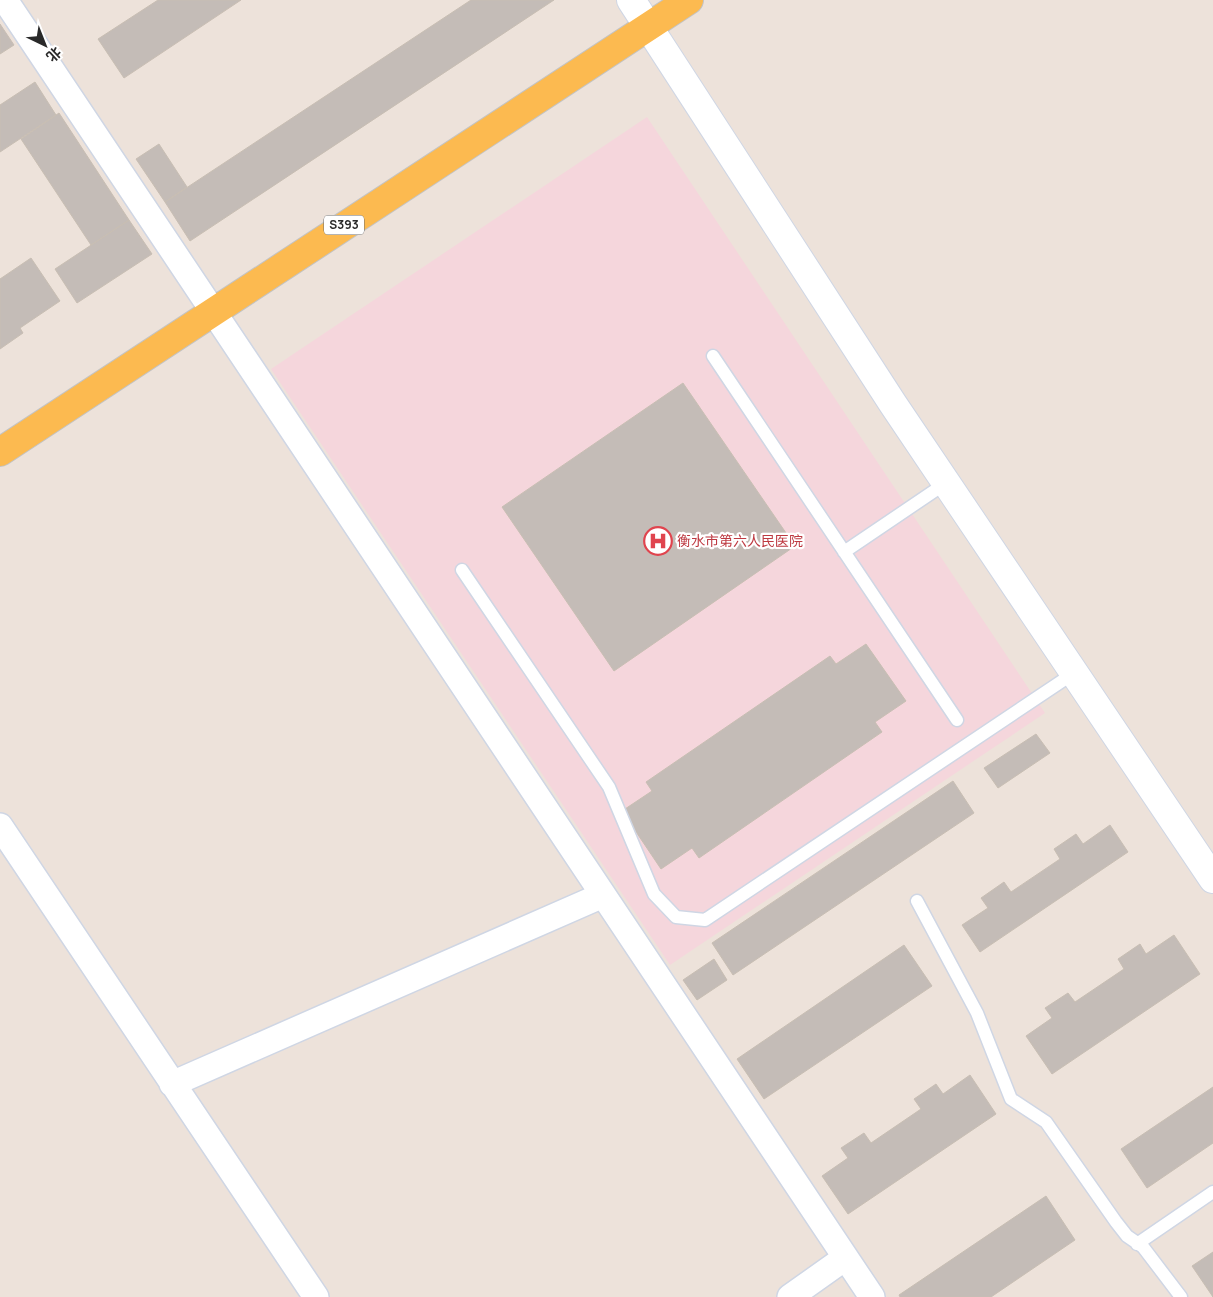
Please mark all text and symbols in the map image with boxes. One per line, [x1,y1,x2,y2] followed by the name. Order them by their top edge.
[20,20,70,70] north arrow
[43,43,66,67] text: 北
[324,216,364,234] road number: S393
[643,526,673,556] hospital icon: 衡水市第六人民医院
[677,531,803,550] place label: 衡水市第六人民医院

